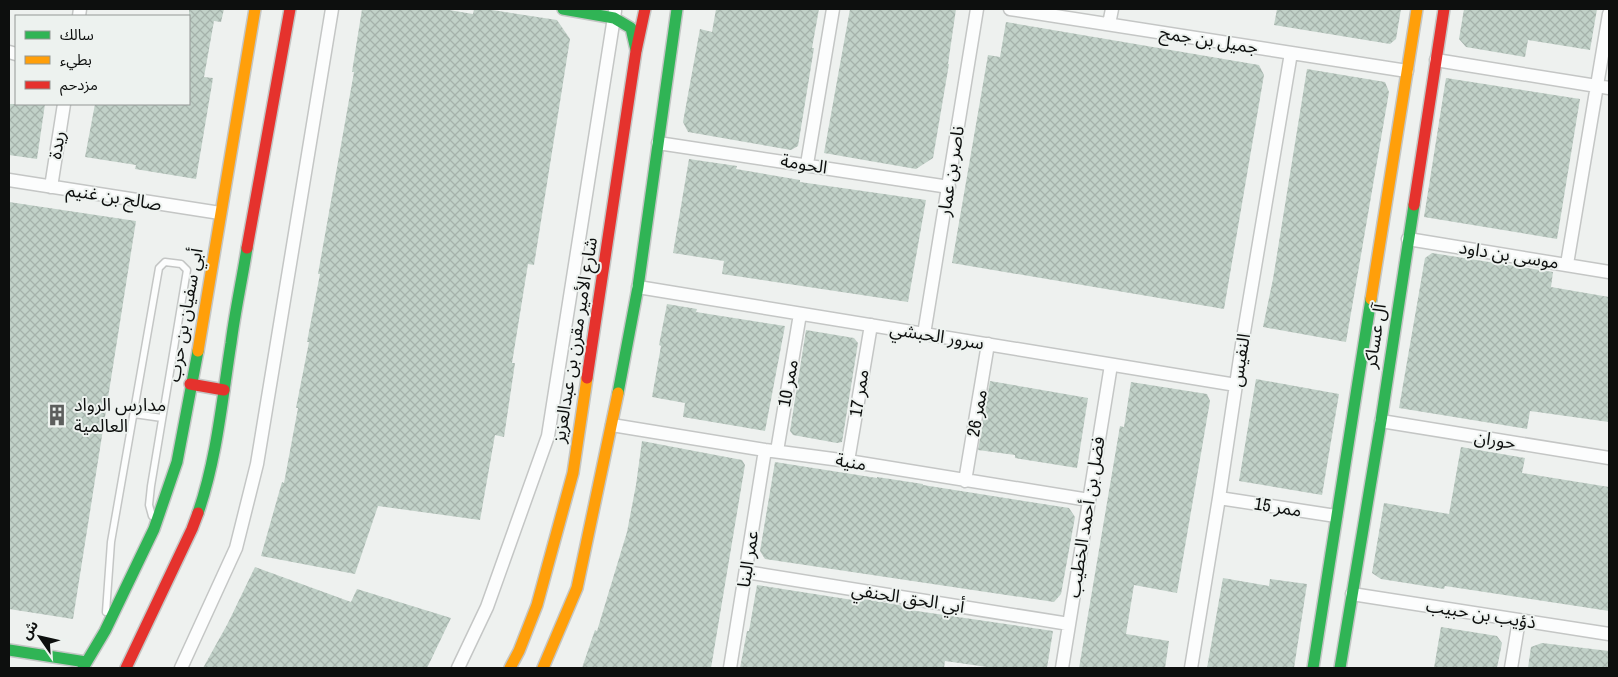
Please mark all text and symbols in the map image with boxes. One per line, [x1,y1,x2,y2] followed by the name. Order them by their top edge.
[15,15,190,105] legend
[1158,19,1260,61] street label: جميل بن جمح
[60,24,94,45] text: سالك
[60,49,92,71] text: بطيء
[60,74,98,96] text: مزدحم
[931,124,970,219] street label: ناصر بن عمار
[42,129,71,161] street label: ريدة
[779,147,829,180] street label: الحومة
[65,177,163,217] street label: صالح بن غنيم
[1457,234,1561,275] street label: موسى بن داود
[546,235,605,446] street label: شارع الأمير مقرن بن عبدالعزيز
[160,246,210,384] street label: أبي سفيان بن حرب
[1357,301,1392,371] street label: آل عساكر
[888,316,986,356] street label: سرور الحبشي
[1223,331,1256,388] street label: النفيس
[771,357,804,408] street label: ممر 10
[842,368,875,418] street label: ممر 17
[960,387,993,438] street label: ممر 26
[74,392,166,438] place label: مدارس الرواد العالمية
[44,402,70,428] building icon: مدارس الرواد العالمية
[1472,424,1518,455] street label: حوران
[1060,434,1111,599] street label: فضل بن أحمد الخطيب
[834,447,868,476] street label: منية
[1253,490,1303,523] street label: ممر 15
[731,529,764,589] street label: عمر البنا
[850,576,966,620] street label: أبي الحق الحنفي
[1424,592,1538,635] street label: ذؤيب بن حبيب
[15,612,65,662] north arrow
[16,617,42,643] text: ش

